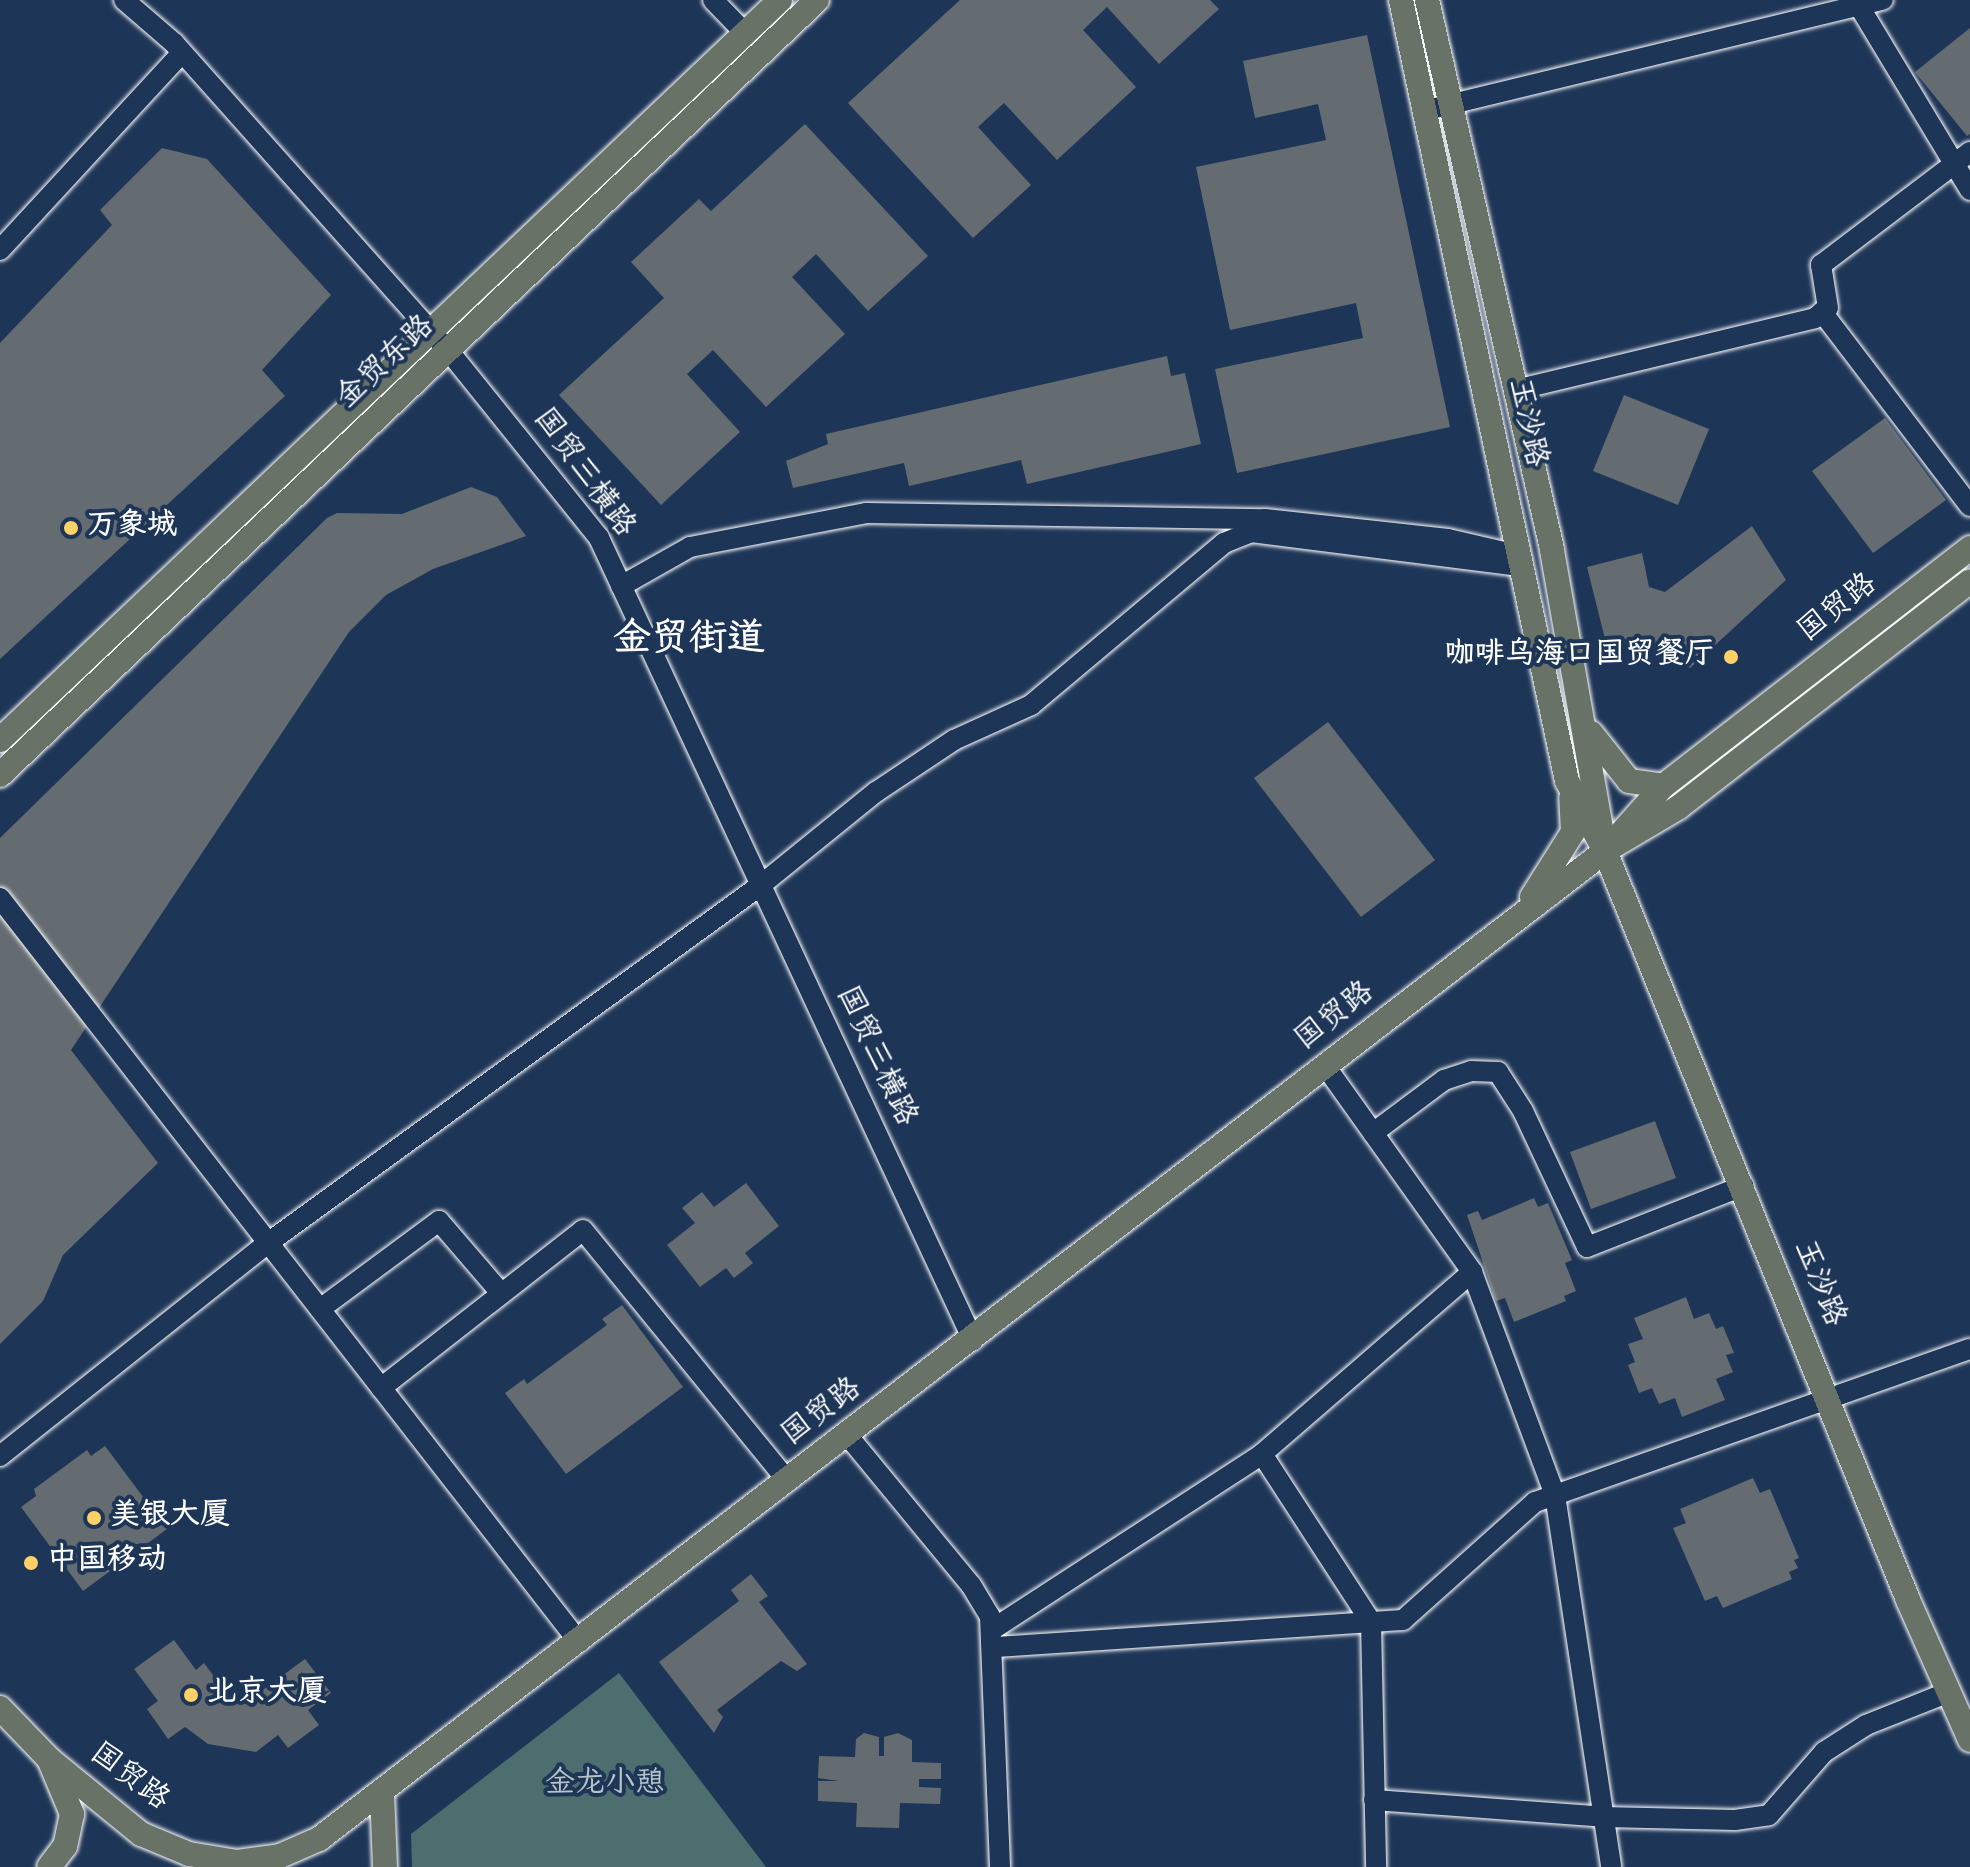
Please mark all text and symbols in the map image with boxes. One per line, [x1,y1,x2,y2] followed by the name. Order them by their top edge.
[331,310,443,418] street label: 金贸东路
[1498,375,1552,471] street label: 玉沙路
[523,403,641,545] street label: 国贸三横路
[87,510,177,546] place label: 万象城
[62,519,80,537] marker: 万象城
[1792,568,1886,652] street label: 国贸路
[613,619,765,665] district label: 金贸街道
[1445,639,1715,675] place label: 咖啡乌海口国贸餐厅
[1722,648,1740,666] marker: 咖啡乌海口国贸餐厅
[1289,976,1383,1060] street label: 国贸路
[826,981,922,1133] street label: 国贸三横路
[1783,1236,1851,1332] street label: 玉沙路
[776,1373,870,1455] street label: 国贸路
[110,1500,230,1536] place label: 美银大厦
[85,1509,103,1527] marker: 美银大厦
[47,1545,167,1581] place label: 中国移动
[22,1554,40,1572] marker: 中国移动
[207,1677,327,1713] place label: 北京大厦
[182,1686,200,1704] marker: 北京大厦
[81,1738,175,1820] street label: 国贸路
[545,1768,665,1804] park label: 金龙小憩

